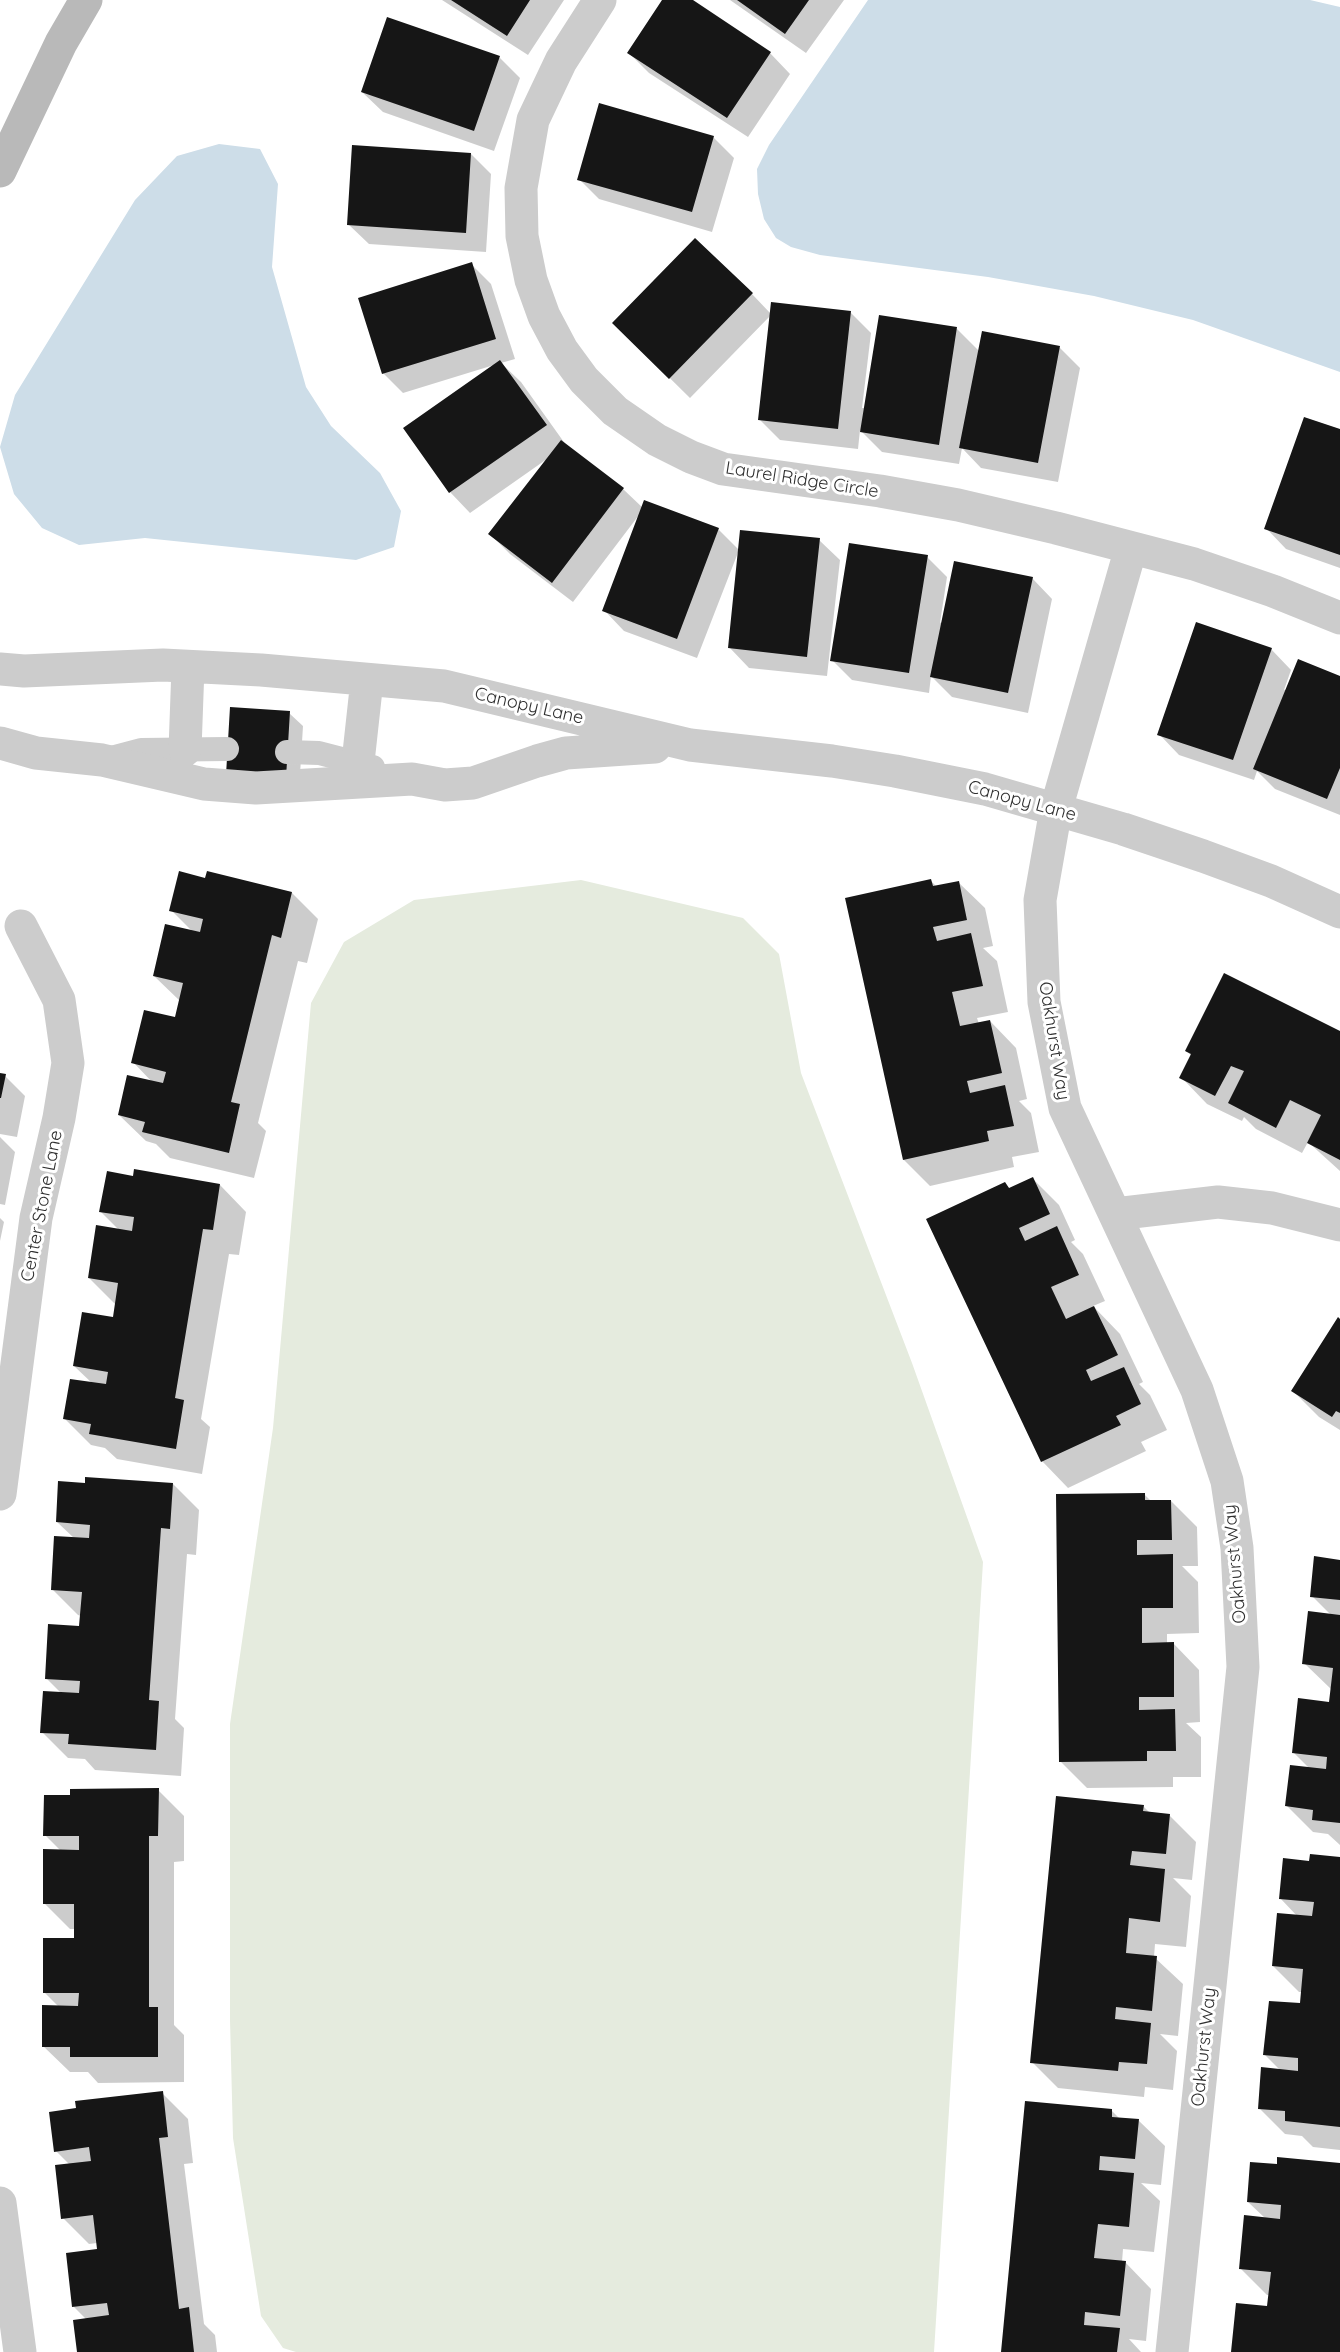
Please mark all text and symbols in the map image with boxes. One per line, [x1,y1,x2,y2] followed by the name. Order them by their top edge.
[724,457,880,503] street label: Laurel Ridge Circle
[472,683,586,729] street label: Canopy Lane
[966,776,1078,826] street label: Canopy Lane
[1034,980,1074,1102] street label: Oakhurst Way
[17,1128,67,1284] street label: Center Stone Lane
[1219,1504,1251,1624] street label: Oakhurst Way
[1187,1986,1221,2108] street label: Oakhurst Way

